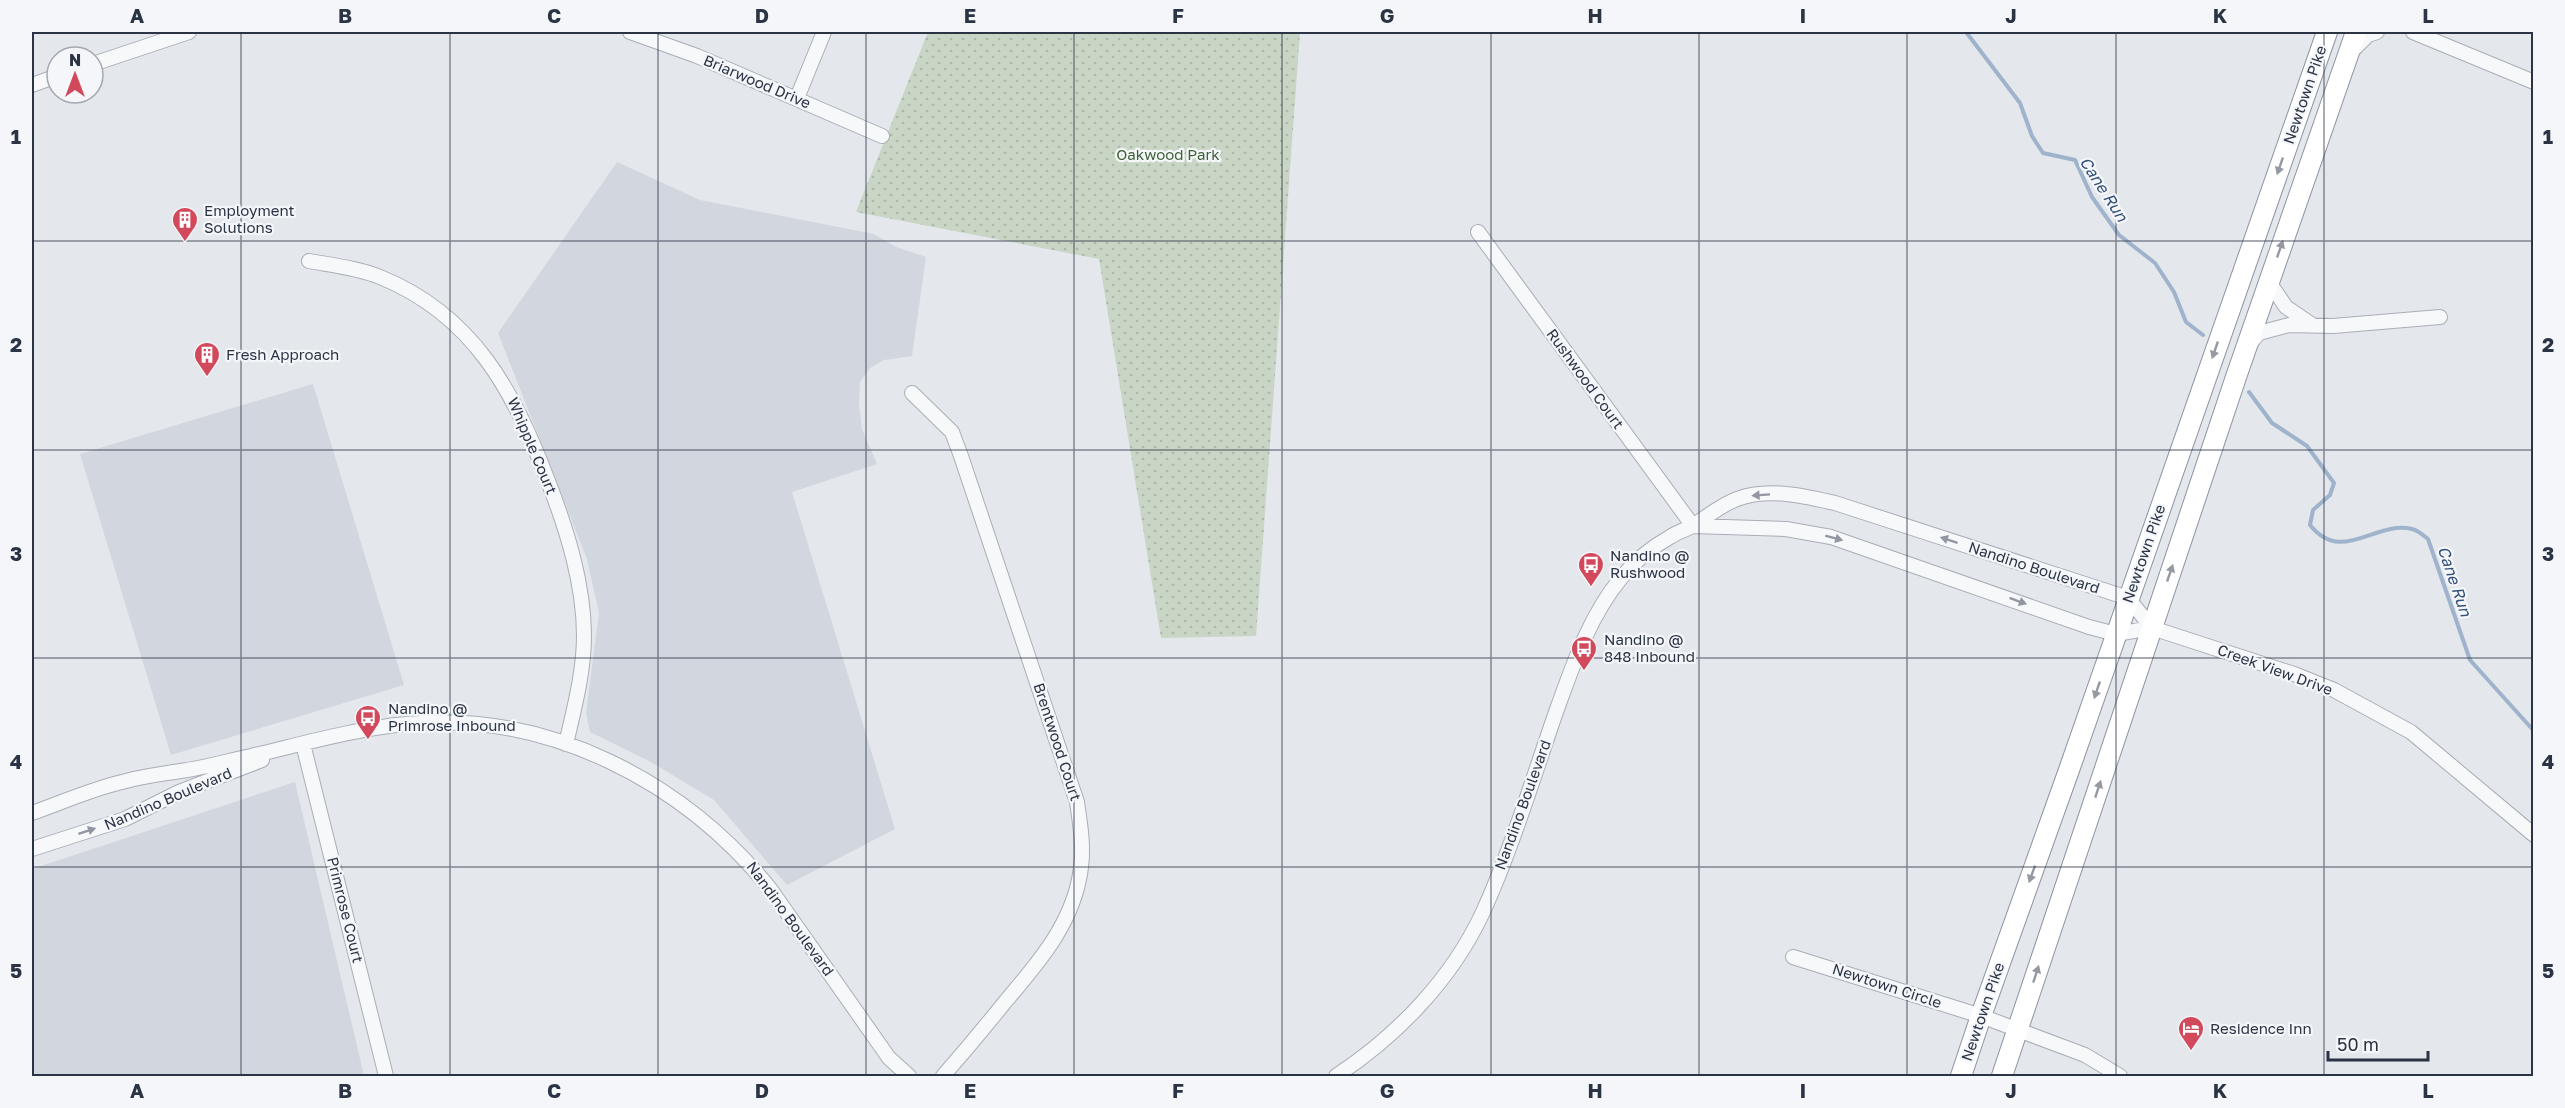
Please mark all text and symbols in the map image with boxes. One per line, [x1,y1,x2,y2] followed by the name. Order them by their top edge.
[130,3,144,27] text: A
[338,3,352,27] text: B
[547,3,561,27] text: C
[755,3,769,27] text: D
[964,3,976,27] text: E
[1172,3,1184,27] text: F
[1380,3,1394,27] text: G
[1587,3,1603,27] text: H
[1800,3,1806,27] text: I
[2005,3,2017,27] text: J
[2213,3,2228,27] text: K
[2422,3,2434,27] text: L
[2279,43,2329,146] street label: Newtown Pike
[45,45,105,105] north arrow
[69,50,81,70] text: N
[701,50,814,112] street label: Briarwood Drive
[11,124,21,148] text: 1
[2543,124,2553,148] text: 1
[1116,145,1220,163] park label: Oakwood Park
[2076,153,2133,226] water label: Cane Run
[2274,157,2284,175] one-way arrow
[204,201,294,236] place label: Employment Solutions
[170,205,200,243] building icon: Employment Solutions
[2276,240,2286,258] one-way arrow
[1543,325,1628,432] street label: Rushwood Court
[10,332,22,356] text: 2
[2542,332,2554,356] text: 2
[192,340,222,378] building icon: Fresh Approach
[2210,341,2220,359] one-way arrow
[226,345,339,363] place label: Fresh Approach
[504,394,561,497] street label: Whipple Court
[1751,490,1770,500] one-way arrow
[2118,502,2168,605] street label: Newtown Pike
[1825,534,1843,543] one-way arrow
[1940,535,1958,545] one-way arrow
[1966,537,2102,597] street label: Nandino Boulevard
[10,541,22,565] text: 3
[2542,541,2554,565] text: 3
[2434,543,2477,620] water label: Cane Run
[1610,546,1690,581] place label: Nandino @ Rushwood
[1576,550,1606,588] bus stop icon: Nandino @ Rushwood
[2166,564,2175,582] one-way arrow
[2010,597,2028,607] one-way arrow
[1604,630,1695,665] place label: Nandino @ 848 Inbound
[1569,634,1599,672] bus stop icon: Nandino @ 848 Inbound
[2215,640,2336,698] street label: Creek View Drive
[1030,680,1086,803] street label: Brentwood Court
[2092,681,2101,699] one-way arrow
[388,699,516,734] place label: Nandino @ Primrose Inbound
[353,703,383,741] bus stop icon: Nandino @ Primrose Inbound
[1490,737,1554,872] street label: Nandino Boulevard
[10,749,22,773] text: 4
[2542,749,2554,773] text: 4
[101,763,234,833] street label: Nandino Boulevard
[2093,780,2103,798] one-way arrow
[78,826,96,836] one-way arrow
[324,855,368,965] street label: Primrose Court
[743,858,838,979] street label: Nandino Boulevard
[2027,865,2037,883] one-way arrow
[10,958,22,982] text: 5
[2542,958,2554,982] text: 5
[1830,959,1944,1011] street label: Newtown Circle
[1957,960,2007,1063] street label: Newtown Pike
[2032,965,2042,983] one-way arrow
[2176,1014,2206,1052] hotel icon: Residence Inn
[2210,1019,2312,1037] place label: Residence Inn
[2328,1024,2428,1062] scale bar
[2337,1033,2379,1055] text: 50 m
[130,1078,144,1102] text: A
[338,1078,352,1102] text: B
[547,1078,561,1102] text: C
[755,1078,769,1102] text: D
[964,1078,976,1102] text: E
[1172,1078,1184,1102] text: F
[1380,1078,1394,1102] text: G
[1587,1078,1603,1102] text: H
[1800,1078,1806,1102] text: I
[2005,1078,2017,1102] text: J
[2213,1078,2228,1102] text: K
[2422,1078,2434,1102] text: L

